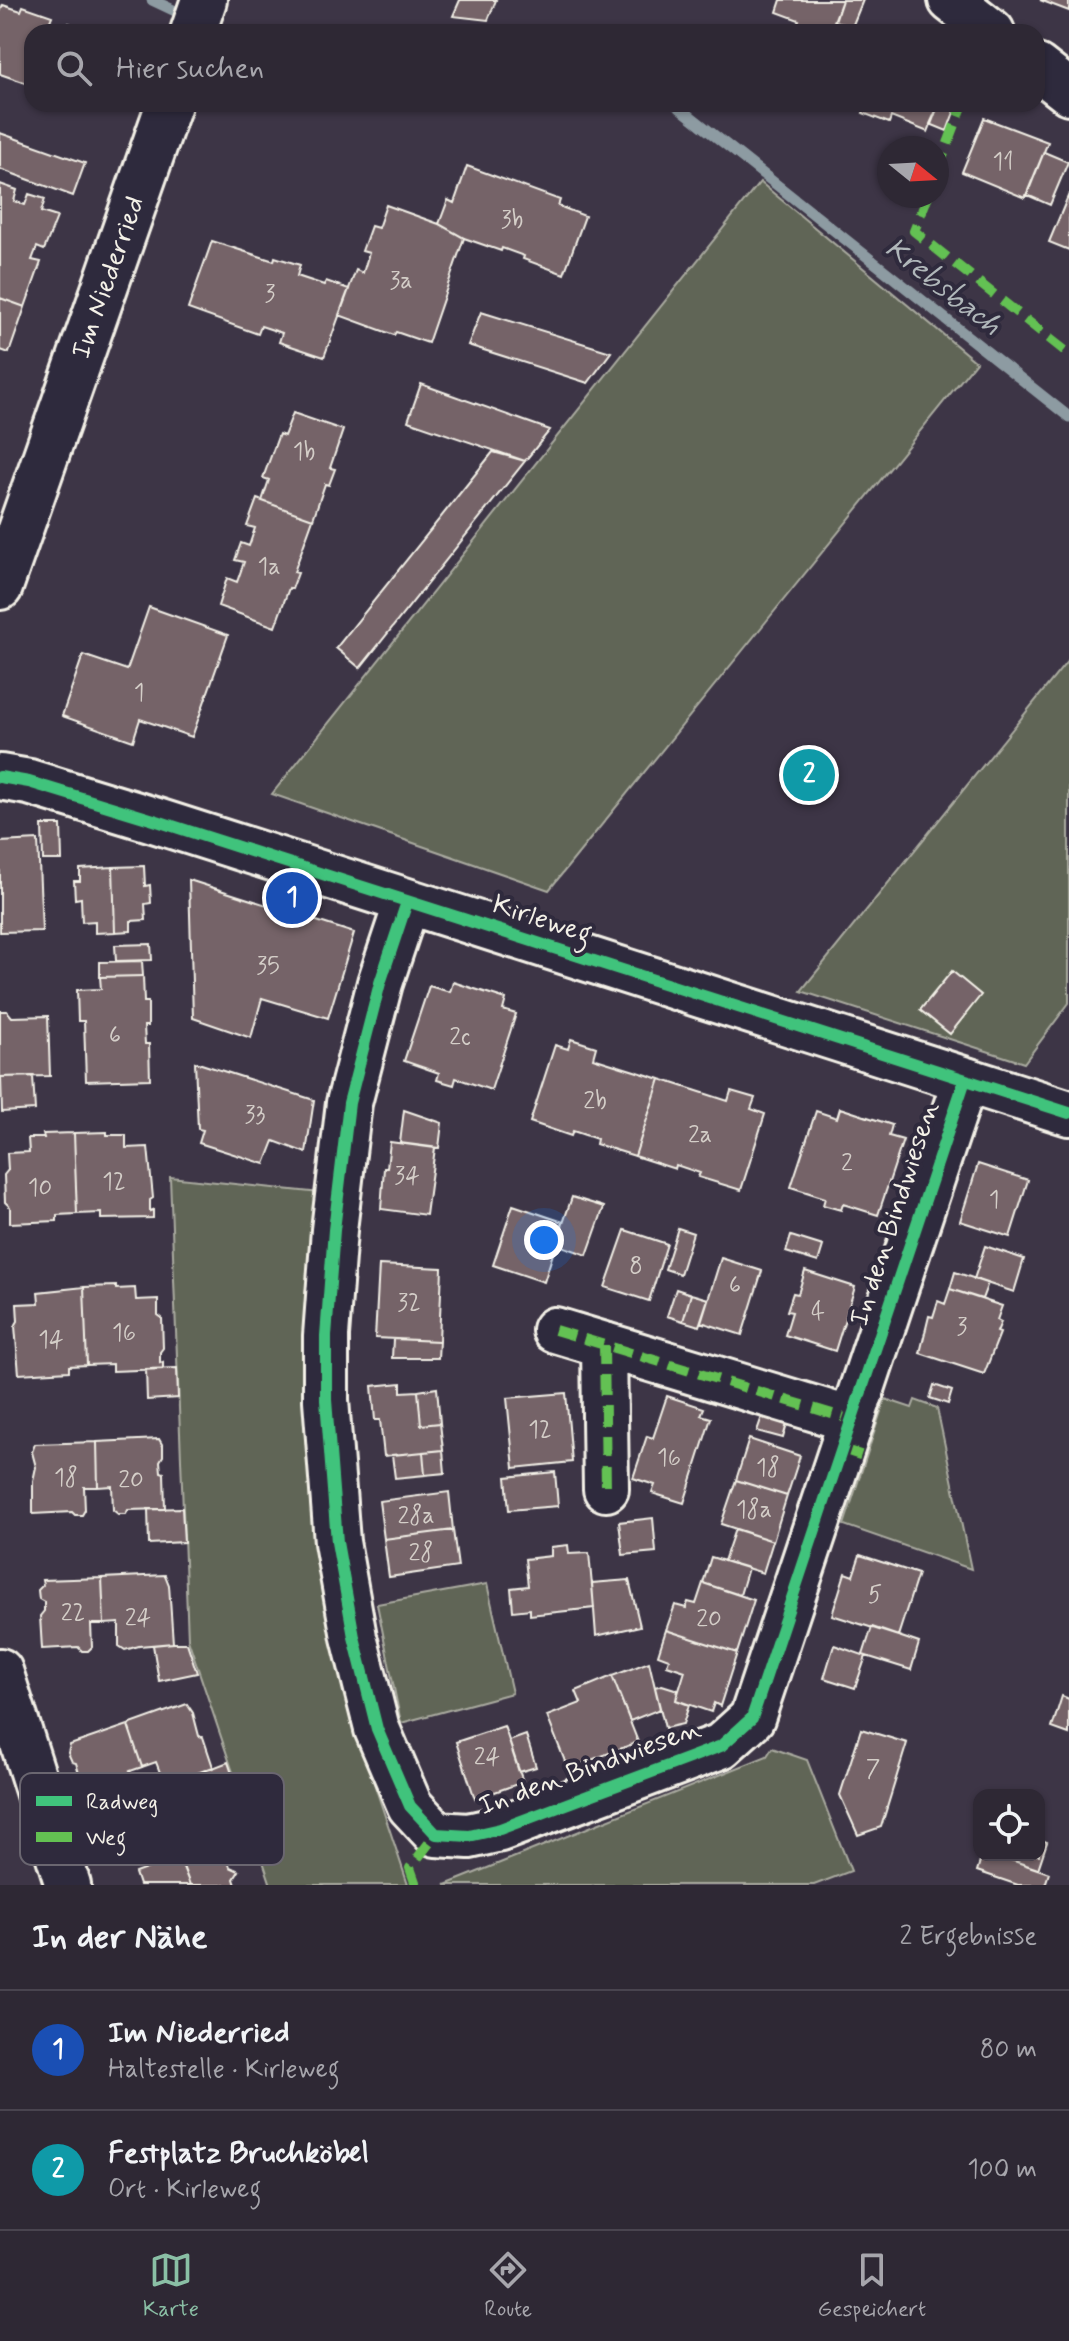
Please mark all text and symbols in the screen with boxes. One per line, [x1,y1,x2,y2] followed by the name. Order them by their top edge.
[24,24,1045,112] search box
[52,46,96,90] icon: search
[116,49,264,88] text: Hier suchen
[877,136,949,208] north arrow
[992,147,1014,178] house number: 11
[63,191,154,364] street label: Im Niederried
[501,205,523,236] house number: 3b
[877,229,1009,345] water label: Krebsbach
[389,266,413,297] house number: 3a
[265,279,276,310] house number: 3
[293,437,315,468] house number: 1b
[257,552,281,583] house number: 1a
[134,678,144,709] house number: 1
[783,745,835,805] pin: 2
[266,868,318,928] pin: 1
[487,887,596,956] street label: Kirleweg
[256,951,280,982] house number: 35
[109,1020,121,1051] house number: 6
[449,1022,471,1053] house number: 2c
[583,1086,607,1117] house number: 2b
[841,1097,949,1331] street label: In den Bindwiesen
[245,1100,266,1131] house number: 33
[688,1120,712,1151] house number: 2a
[841,1148,853,1179] house number: 2
[394,1161,420,1192] house number: 34
[102,1167,126,1198] house number: 12
[28,1173,52,1204] house number: 10
[989,1185,999,1216] house number: 1
[524,1220,564,1260] your location
[629,1251,643,1282] house number: 8
[729,1270,741,1301] house number: 6
[397,1288,421,1319] house number: 32
[811,1297,825,1328] house number: 4
[957,1312,968,1343] house number: 3
[112,1318,136,1349] house number: 16
[38,1325,64,1356] house number: 14
[528,1415,552,1446] house number: 12
[657,1443,681,1474] house number: 16
[756,1453,780,1484] house number: 18
[54,1463,78,1494] house number: 18
[118,1465,144,1496] house number: 20
[736,1495,772,1526] house number: 18a
[397,1501,435,1532] house number: 28a
[409,1538,433,1569] house number: 28
[868,1580,882,1611] house number: 5
[61,1598,85,1629] house number: 22
[125,1603,151,1634] house number: 24
[696,1604,722,1635] house number: 20
[474,1711,706,1825] street label: In den Bindwiesen
[474,1742,500,1773] house number: 24
[866,1754,880,1785] house number: 7
[20,1773,284,1865] legend
[86,1789,158,1818] text: Radweg
[973,1789,1045,1861] map controls
[973,1789,1045,1861] button: locate
[86,1825,126,1856] text: Weg
[32,1915,207,1960] text: In der Nähe
[899,1920,1037,1954] text: 2 Ergebnisse
[108,2014,290,2053] text: Im Niederried
[52,2033,64,2067] text: 1
[980,2033,1037,2067] text: 80 m
[108,2053,340,2087] text: Haltestelle · Kirleweg
[108,2134,369,2173] text: Festplatz Bruchköbel
[52,2153,64,2187] text: 2
[967,2153,1037,2187] text: 100 m
[108,2173,261,2207] text: Ort · Kirleweg
[143,2248,199,2324] tab: Karte
[484,2248,532,2324] tab: Route
[817,2248,926,2324] tab: Gespeichert

